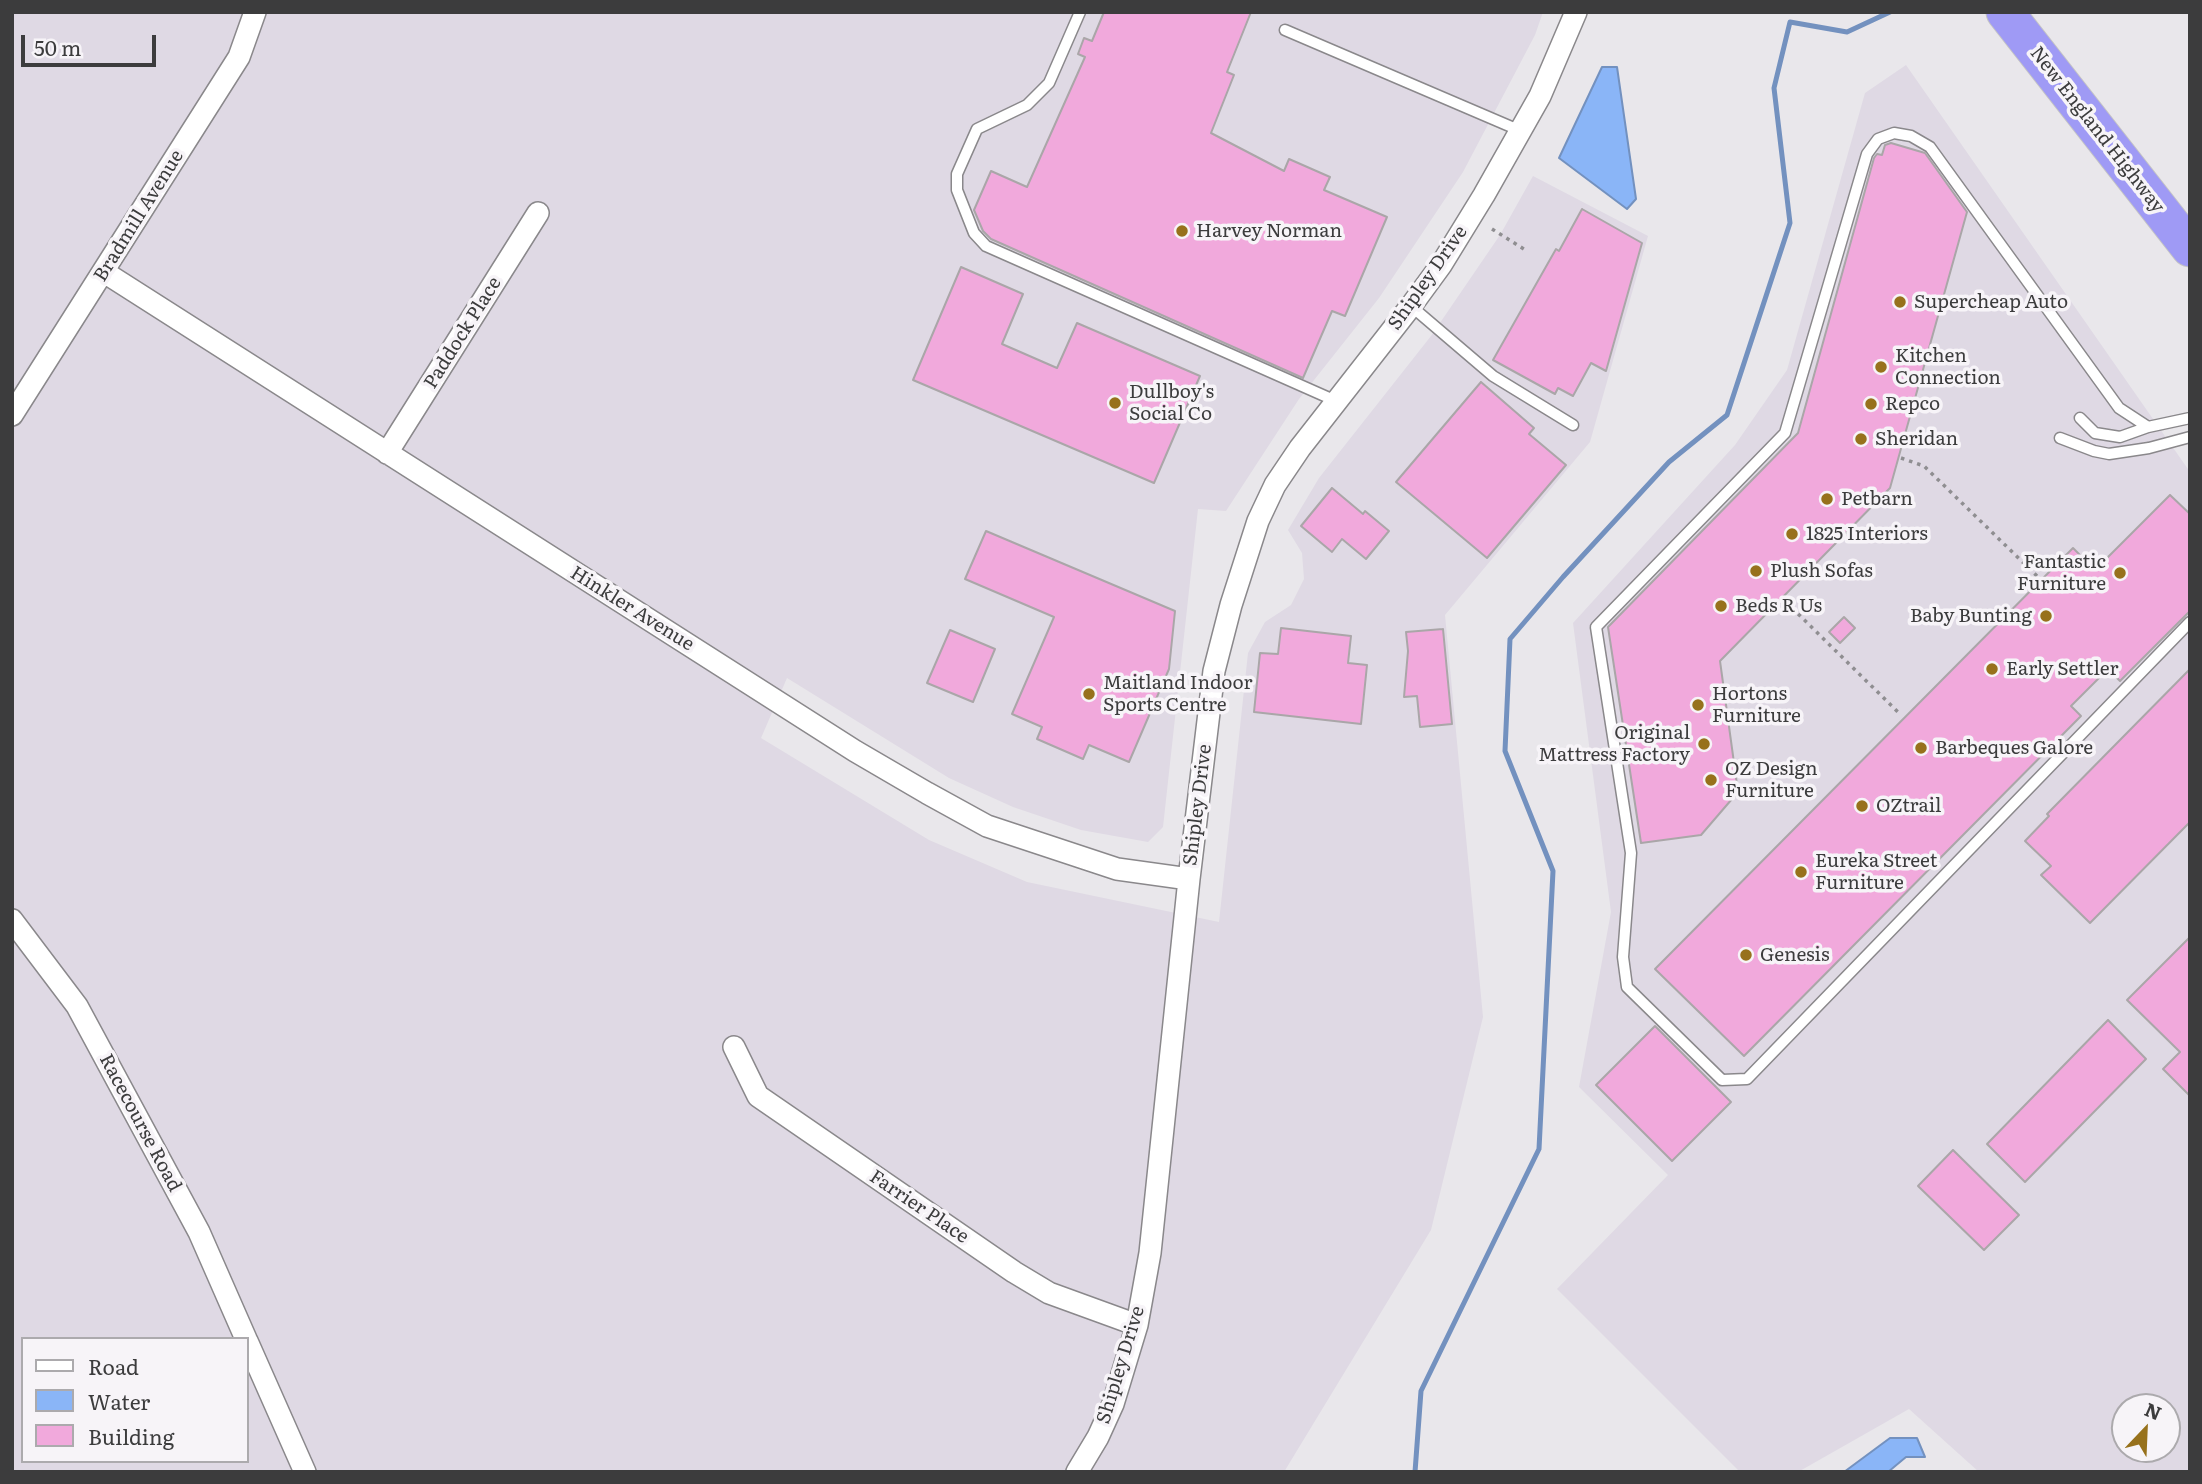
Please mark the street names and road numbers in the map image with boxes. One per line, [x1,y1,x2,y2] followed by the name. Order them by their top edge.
[2025,42,2169,218] street label: New England Highway
[89,146,189,286] street label: Bradmill Avenue
[1384,221,1472,335] street label: Shipley Drive
[420,273,506,393] street label: Paddock Place
[566,562,698,656] street label: Hinkler Avenue
[1179,743,1217,867] street label: Shipley Drive
[94,1050,186,1196] street label: Racecourse Road
[865,1165,973,1249] street label: Farrier Place
[1092,1303,1150,1427] street label: Shipley Drive

